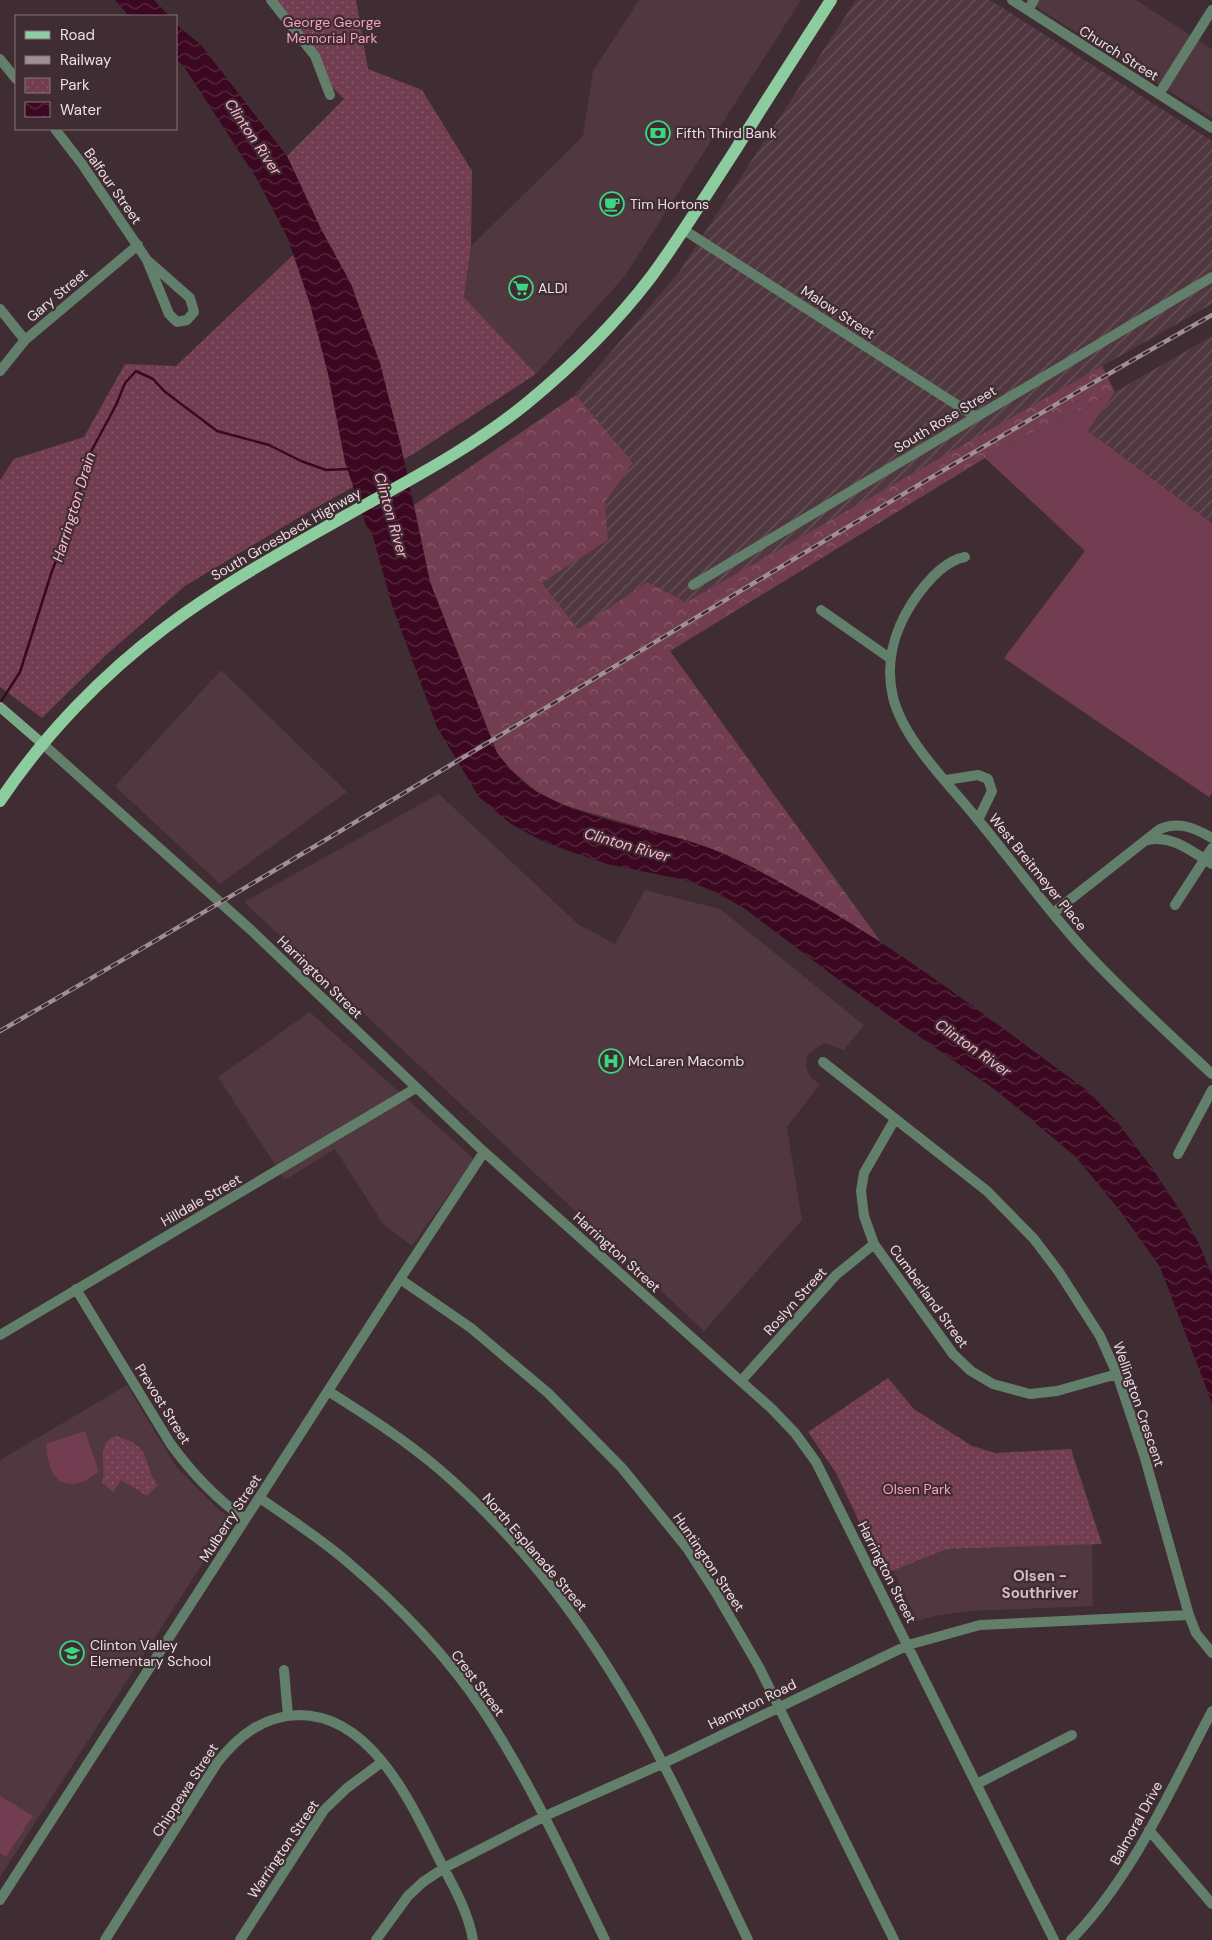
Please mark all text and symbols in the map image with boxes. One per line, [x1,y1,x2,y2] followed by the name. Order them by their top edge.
[283,13,381,47] park label: George George Memorial Park
[15,15,178,130] legend
[1076,21,1162,85] street label: Church Street
[60,25,95,45] text: Road
[60,50,112,70] text: Railway
[60,75,90,95] text: Park
[220,95,286,180] water label: Clinton River
[60,100,102,120] text: Water
[645,120,671,146] bank icon: Fifth Third Bank
[676,124,777,142] place label: Fifth Third Bank
[80,145,146,227] street label: Balfour Street
[599,191,625,217] cafe icon: Tim Hortons
[630,195,709,213] place label: Tim Hortons
[23,264,91,326] street label: Gary Street
[508,275,534,301] supermarket icon: ALDI
[538,279,568,297] place label: ALDI
[798,281,878,343] street label: Malow Street
[891,381,999,457] street label: South Rose Street
[48,449,100,564] water label: Harrington Drain
[369,470,413,561] water label: Clinton River
[208,484,364,584] street label: South Groesbeck Highway
[985,810,1091,934] street label: West Breitmeyer Place
[582,823,673,867] water label: Clinton River
[274,932,366,1022] street label: Harrington Street
[931,1014,1015,1082] water label: Clinton River
[598,1048,624,1074] hospital icon: McLaren Macomb
[628,1052,745,1070] place label: McLaren Macomb
[158,1170,244,1230] street label: Hilldale Street
[569,1208,665,1296] street label: Harrington Street
[885,1241,973,1351] street label: Cumberland Street
[760,1263,830,1339] street label: Roslyn Street
[1109,1339,1169,1469] street label: Wellington Crescent
[131,1360,195,1448] street label: Prevost Street
[195,1471,265,1565] street label: Mulberry Street
[883,1480,951,1498] park label: Olsen Park
[479,1489,591,1615] street label: North Esplanade Street
[669,1509,749,1615] street label: Huntington Street
[854,1518,920,1626] street label: Harrington Street
[1002,1566,1078,1603] district label: Olsen - Southriver
[90,1636,211,1670] place label: Clinton Valley Elementary School
[59,1640,85,1666] school or university icon: Clinton Valley Elementary School
[447,1646,509,1720] street label: Crest Street
[705,1675,799,1733] street label: Hampton Road
[148,1740,222,1840] street label: Chippewa Street
[1106,1778,1166,1868] street label: Balmoral Drive
[243,1796,323,1902] street label: Warrington Street

